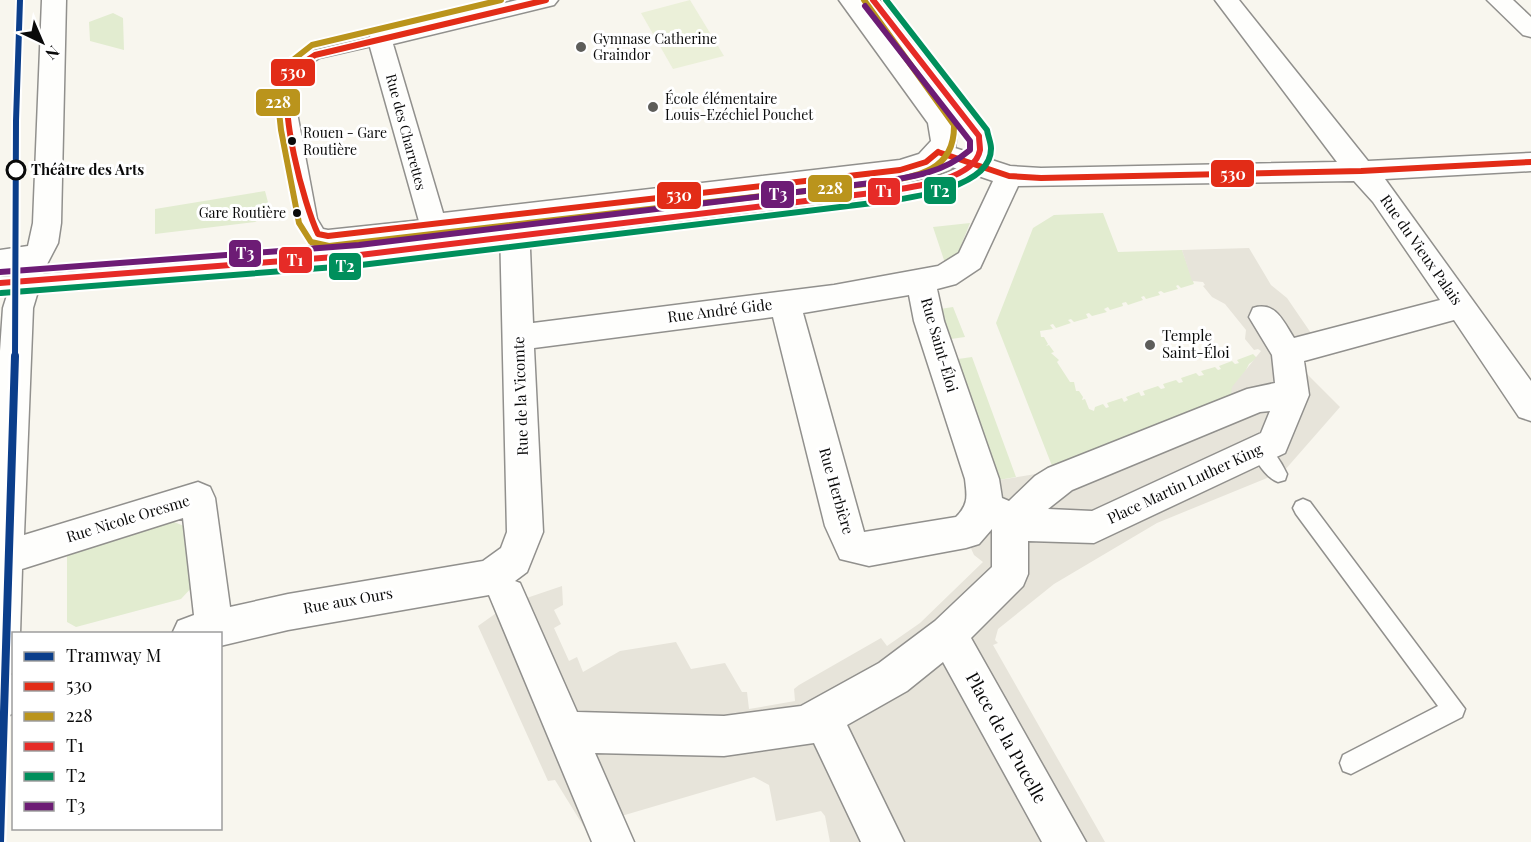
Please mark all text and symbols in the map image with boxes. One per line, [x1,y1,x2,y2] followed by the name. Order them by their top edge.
[12,12,72,72] north arrow
[593,29,717,64] place label: Gymnase Catherine Graindor
[574,40,588,54] marker: Gymnase Catherine Graindor
[41,42,64,65] text: N
[270,58,316,87] line badge: 530
[280,61,306,82] text: 530
[382,72,431,192] street label: Rue des Charrettes
[255,88,301,117] line badge: 228
[665,89,814,124] place label: École élémentaire Louis-Ezéchiel Pouchet
[265,91,291,112] text: 228
[646,100,660,114] marker: École élémentaire Louis-Ezéchiel Pouchet
[303,123,387,159] place label: Rouen - Gare Routière
[286,135,298,147] marker: Rouen - Gare Routière
[31,159,144,179] place label: Théâtre des Arts
[1210,159,1255,188] line badge: 530
[6,160,26,180] marker: Théâtre des Arts
[1220,163,1246,184] text: 530
[807,174,853,203] line badge: 228
[923,176,957,205] line badge: T2
[817,177,843,198] text: 228
[867,177,901,206] line badge: T1
[760,180,795,209] line badge: T3
[876,180,892,201] text: T1
[930,180,950,201] text: T2
[656,181,702,210] line badge: 530
[769,183,787,204] text: T3
[666,184,692,205] text: 530
[1376,190,1467,309] street label: Rue du Vieux Palais
[199,203,286,222] place label: Gare Routière
[291,207,303,219] marker: Gare Routière
[228,239,262,268] line badge: T3
[236,242,254,263] text: T3
[278,246,313,274] line badge: T1
[287,249,303,270] text: T1
[328,252,362,281] line badge: T2
[335,255,355,276] text: T2
[666,294,773,326] street label: Rue André Gide
[917,295,963,395] street label: Rue Saint-Éloi
[1162,325,1230,362] place label: Temple Saint-Éloi
[508,336,532,456] street label: Rue de la Vicomte
[1143,338,1157,352] marker: Temple Saint-Éloi
[1104,438,1265,528] street label: Place Martin Luther King
[815,445,859,536] street label: Rue Herbière
[64,490,192,546] street label: Rue Nicole Oresme
[302,582,394,618] street label: Rue aux Ours
[12,632,222,830] legend
[66,643,161,667] text: Tramway M
[961,668,1053,808] street label: Place de la Pucelle
[66,673,92,697] text: 530
[66,703,93,727] text: 228
[66,733,84,757] text: T1
[66,763,86,787] text: T2
[66,793,85,817] text: T3

